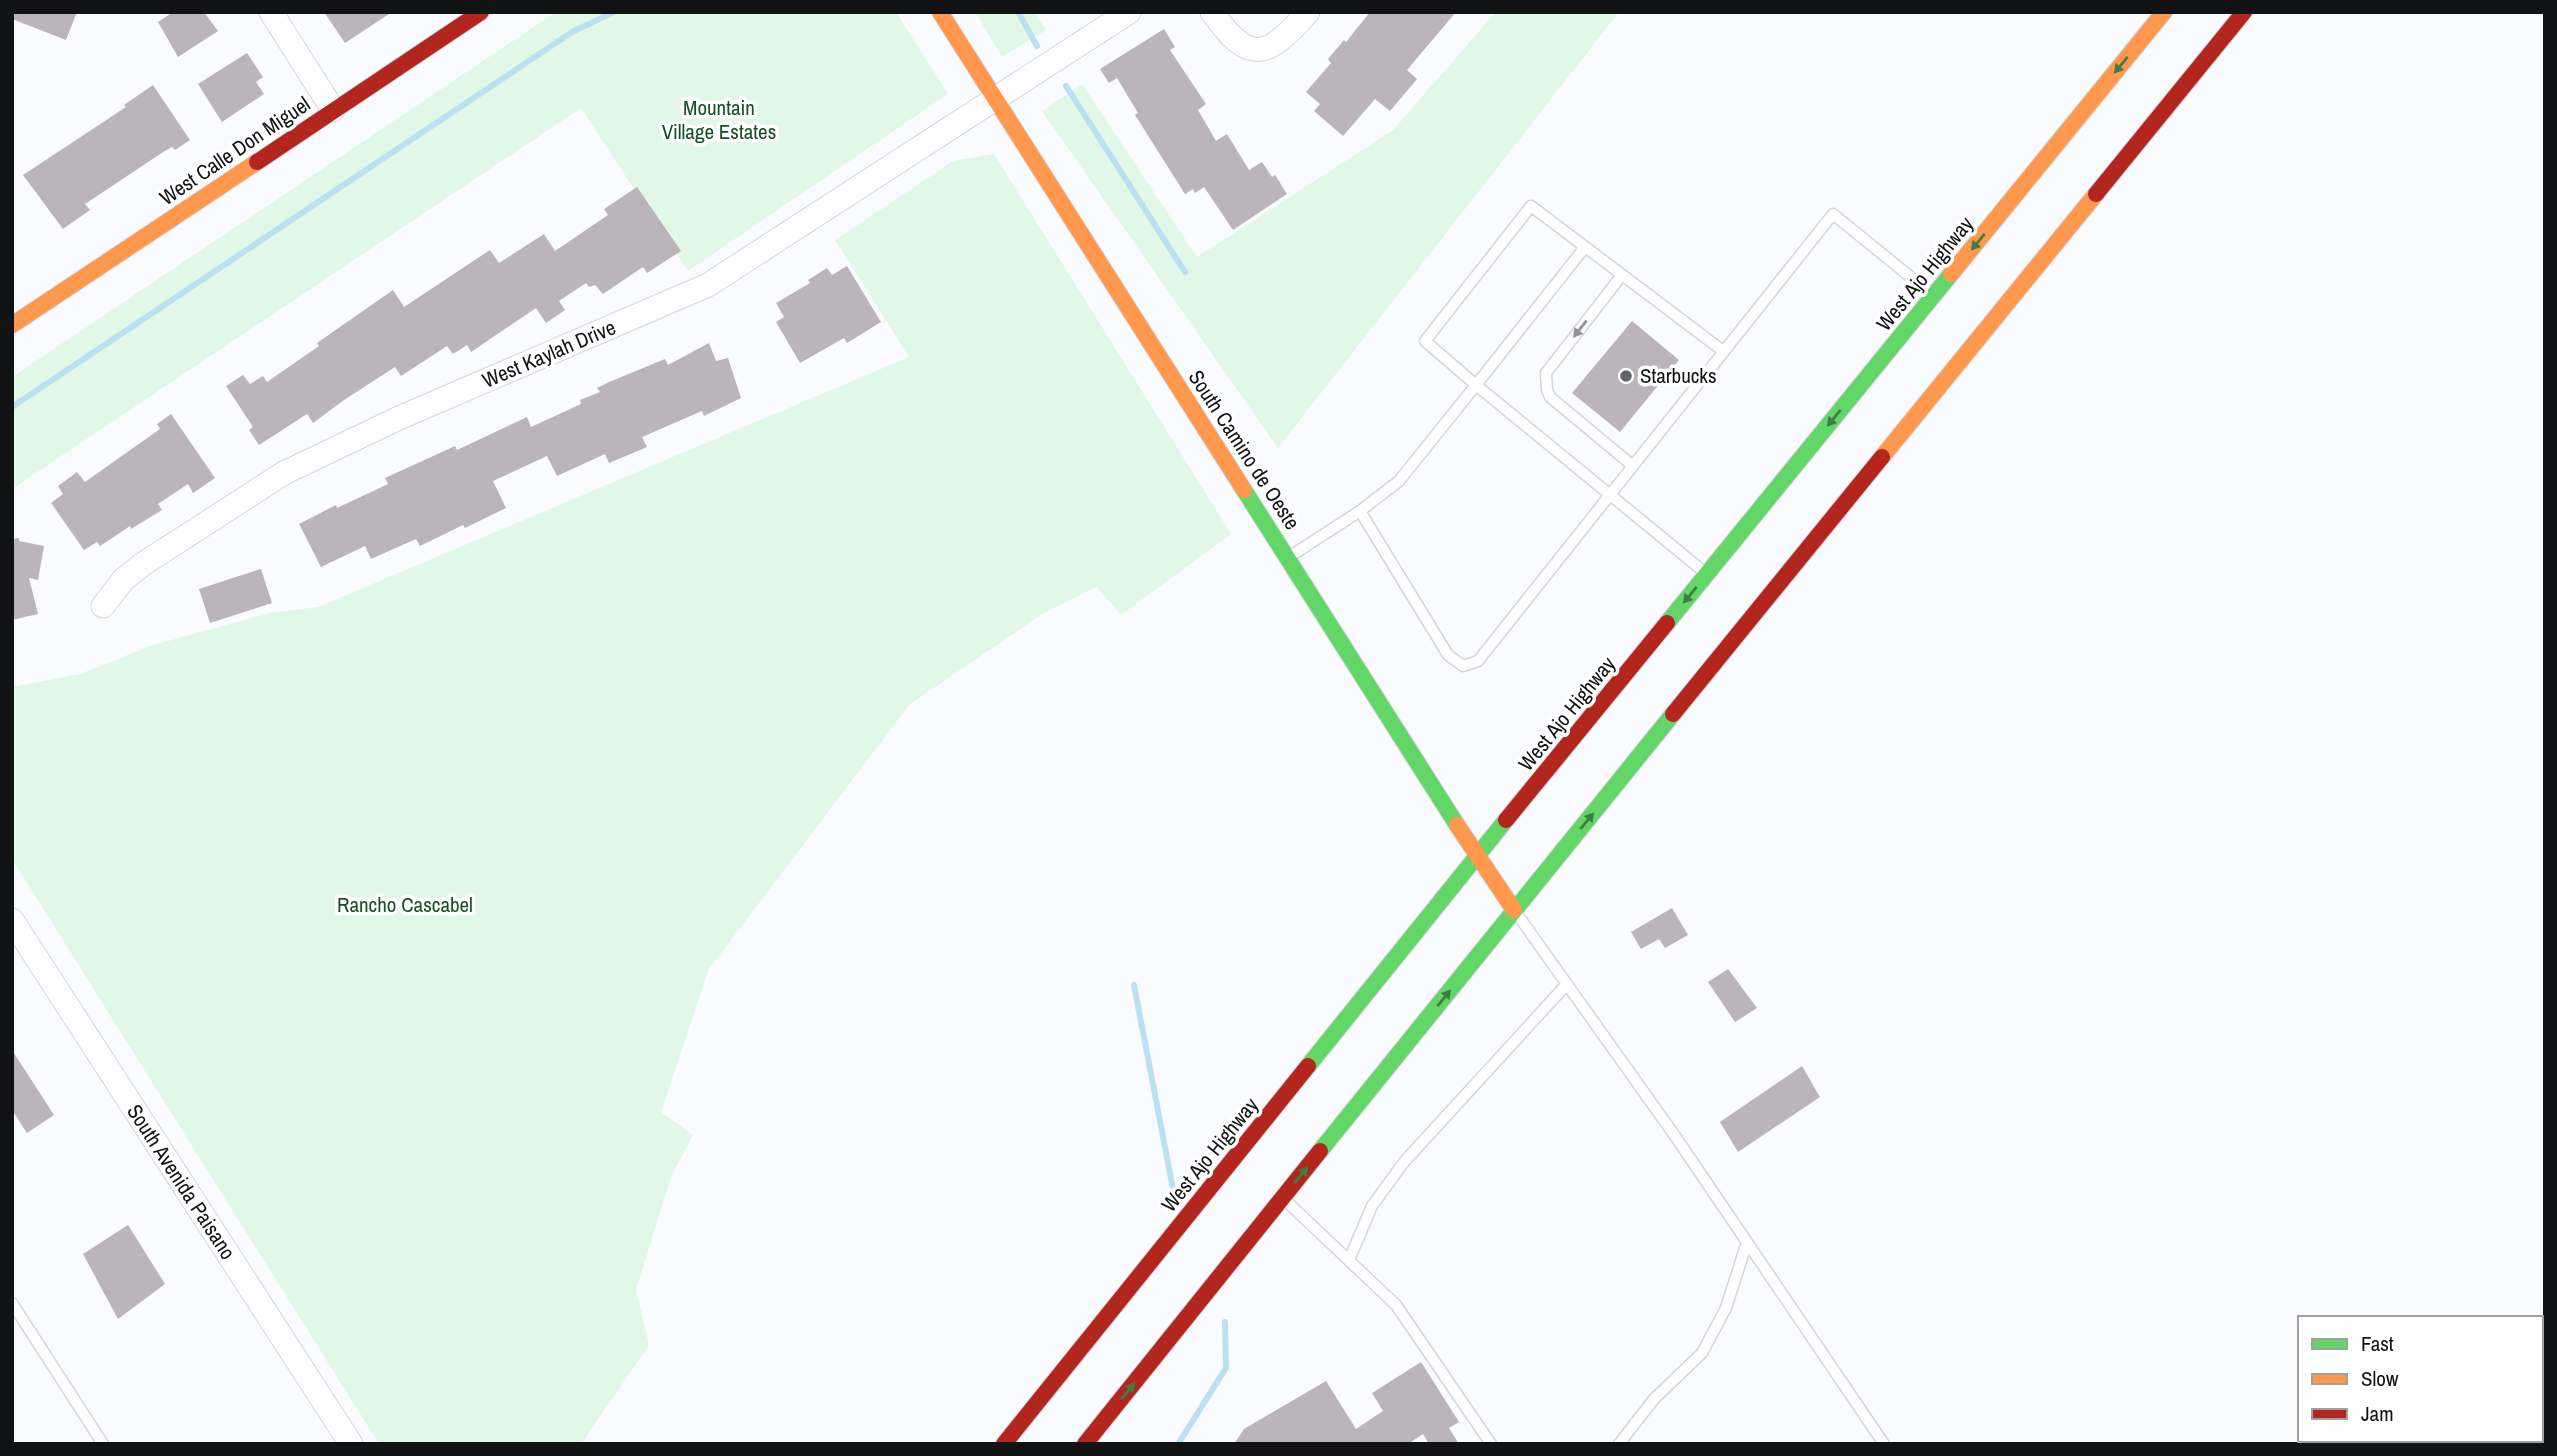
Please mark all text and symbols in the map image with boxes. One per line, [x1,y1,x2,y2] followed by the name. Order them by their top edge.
[2114,57,2129,74] one-way arrow
[154,89,316,212] street label: West Calle Don Miguel
[662,93,776,146] park label: Mountain Village Estates
[1869,210,1980,337] street label: West Ajo Highway
[1971,234,1986,251] one-way arrow
[478,312,620,395] street label: West Kaylah Drive
[1573,319,1588,337] one-way arrow
[1640,361,1717,390] place label: Starbucks
[1182,364,1307,535] street label: South Camino de Oeste
[1618,368,1634,384] marker: Starbucks
[1827,410,1842,427] one-way arrow
[1683,585,1698,603] one-way arrow
[1511,650,1622,777] street label: West Ajo Highway
[1579,812,1594,829] one-way arrow
[337,890,473,919] park label: Rancho Cascabel
[1436,989,1451,1007] one-way arrow
[1154,1091,1265,1218] street label: West Ajo Highway
[120,1098,243,1265] street label: South Avenida Paisano
[1294,1167,1309,1185] one-way arrow
[2298,1316,2543,1442] legend
[2361,1329,2394,1358] text: Fast
[2361,1364,2399,1393] text: Slow
[1120,1382,1135,1399] one-way arrow
[2361,1399,2394,1428] text: Jam

